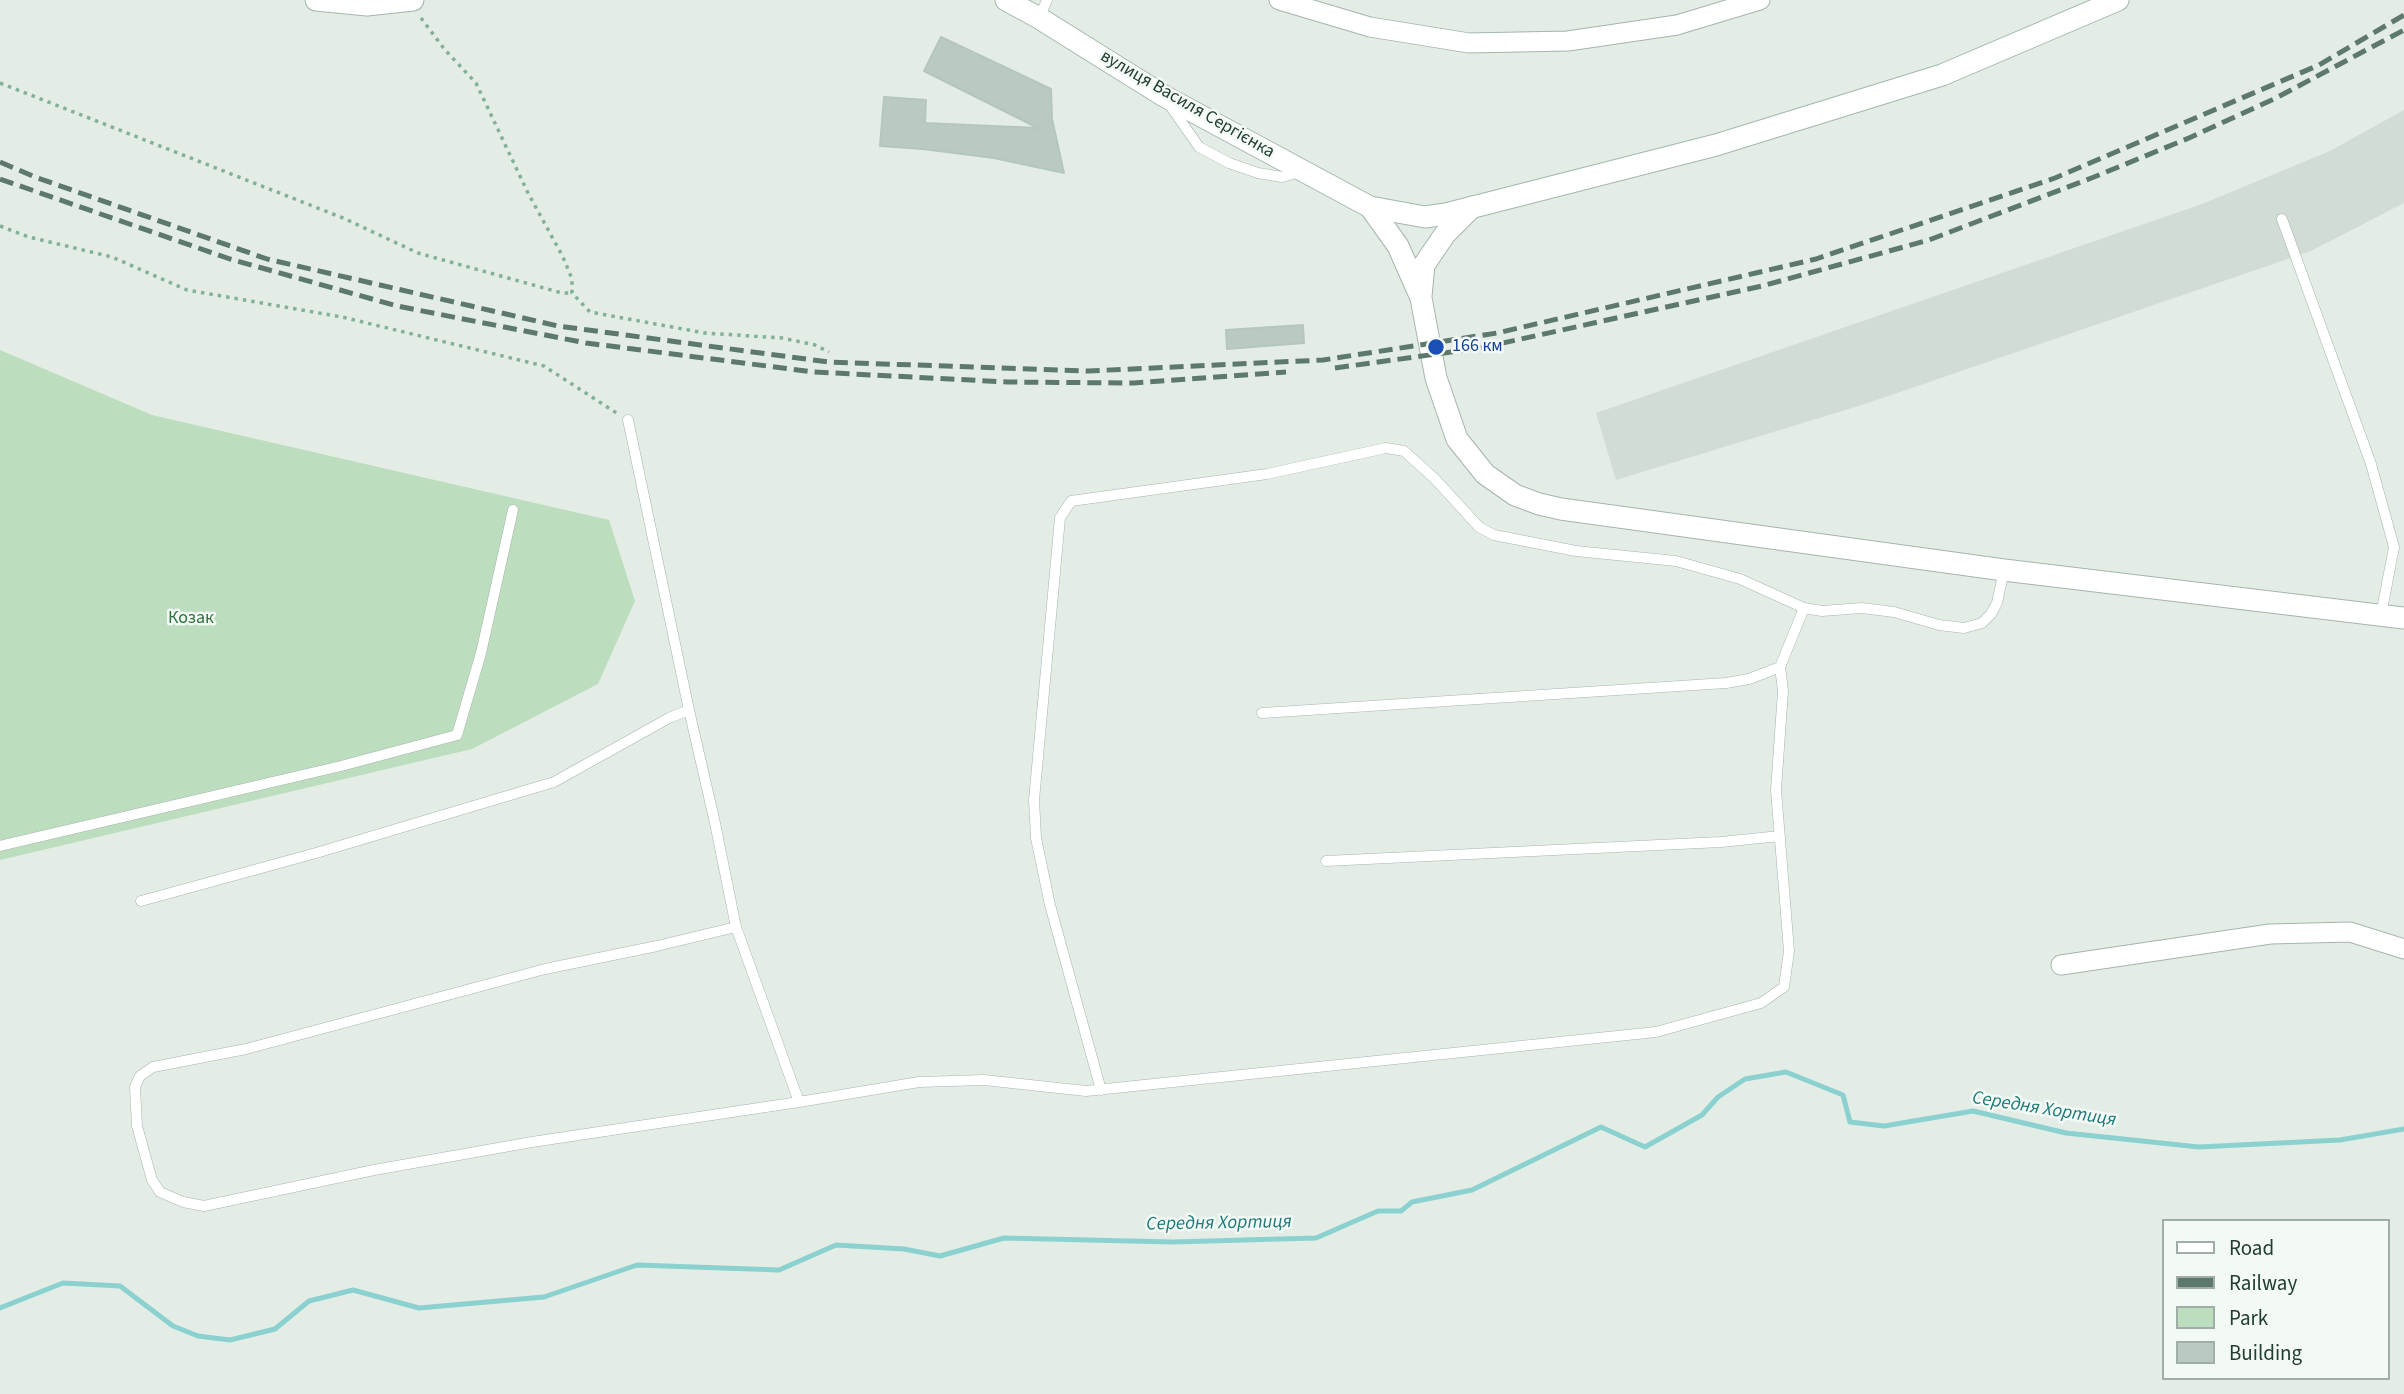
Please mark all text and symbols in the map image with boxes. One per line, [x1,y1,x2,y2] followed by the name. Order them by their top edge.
[1096,46,1278,164] street label: вулиця Василя Сергієнка
[1452,336,1503,358] place label: 166 км
[1426,337,1446,357] marker: 166 км
[168,608,214,630] park label: Козак
[1970,1087,2118,1133] water label: Середня Хортиця
[1146,1211,1292,1237] water label: Середня Хортиця
[2162,1219,2390,1380] legend
[2229,1233,2274,1263] text: Road
[2229,1268,2297,1298] text: Railway
[2229,1303,2268,1333] text: Park
[2229,1338,2302,1368] text: Building

